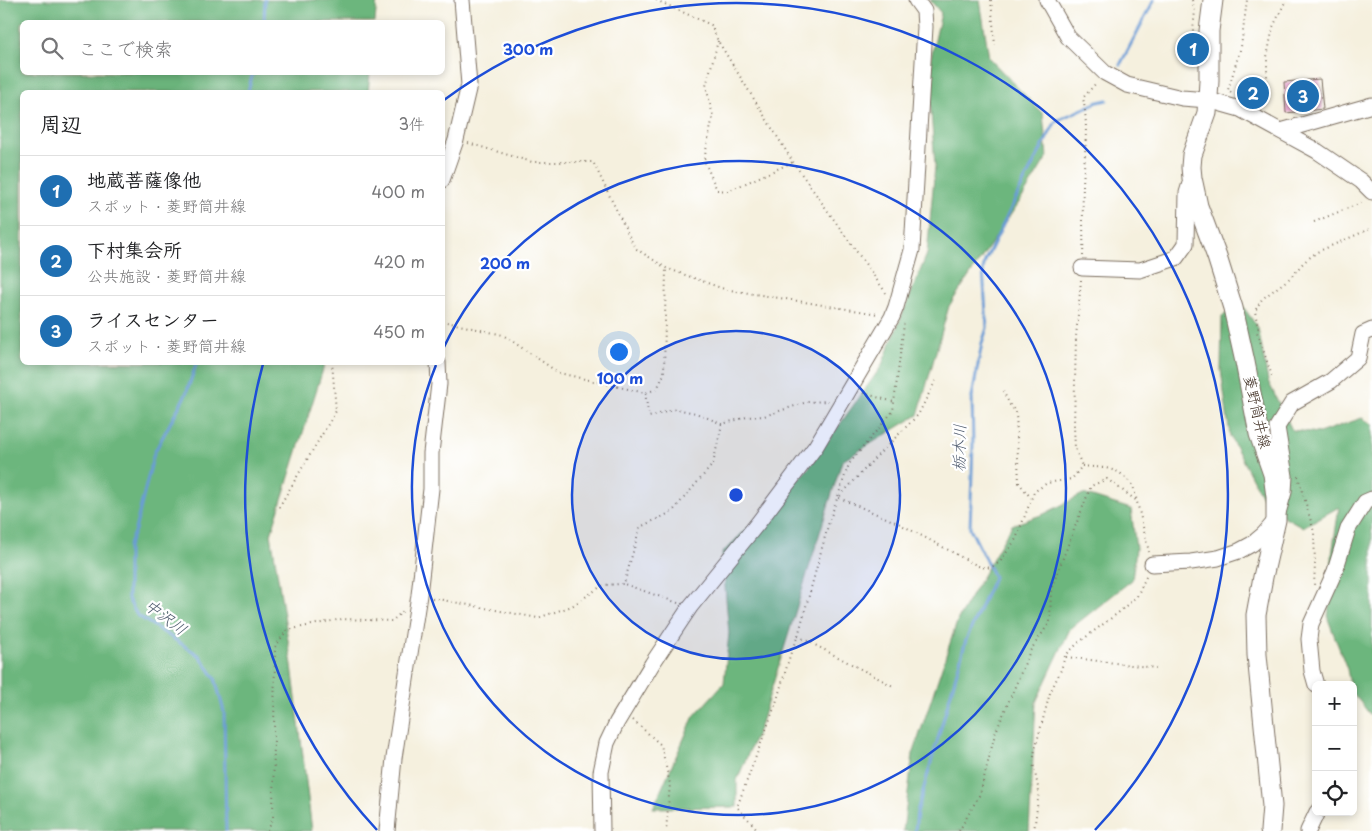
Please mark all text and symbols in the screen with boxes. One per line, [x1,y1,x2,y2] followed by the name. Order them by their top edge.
[20,20,445,75] search box
[1177,30,1209,68] pin: 1
[38,34,66,62] icon: search
[78,34,173,62] text: ここで検索
[503,37,553,60] text: 300 m
[1237,74,1269,112] pin: 2
[1287,77,1319,115] pin: 3
[40,107,82,139] text: 周辺
[398,111,425,135] text: 3件
[87,165,201,193] text: 地蔵菩薩像他
[52,179,60,203] text: 1
[372,179,425,203] text: 400 m
[87,193,246,217] text: スポット · 菱野筒井線
[87,235,182,263] text: 下村集会所
[50,249,62,273] text: 2
[374,249,425,273] text: 420 m
[480,251,530,274] text: 200 m
[87,263,246,287] text: 公共施設 · 菱野筒井線
[87,305,219,333] text: ライスセンター
[51,319,61,343] text: 3
[373,319,425,343] text: 450 m
[87,333,246,357] text: スポット · 菱野筒井線
[606,339,632,365] your location
[597,366,643,389] text: 100 m
[1239,373,1278,451] street label: 菱野筒井線
[946,424,970,472] water label: 栃木川
[727,486,745,504] centre of rings
[140,592,193,640] water label: 中沢川
[1312,681,1357,816] map controls
[1312,681,1357,726] button: +
[1312,726,1357,771] button: −
[1312,771,1357,816] button: locate

